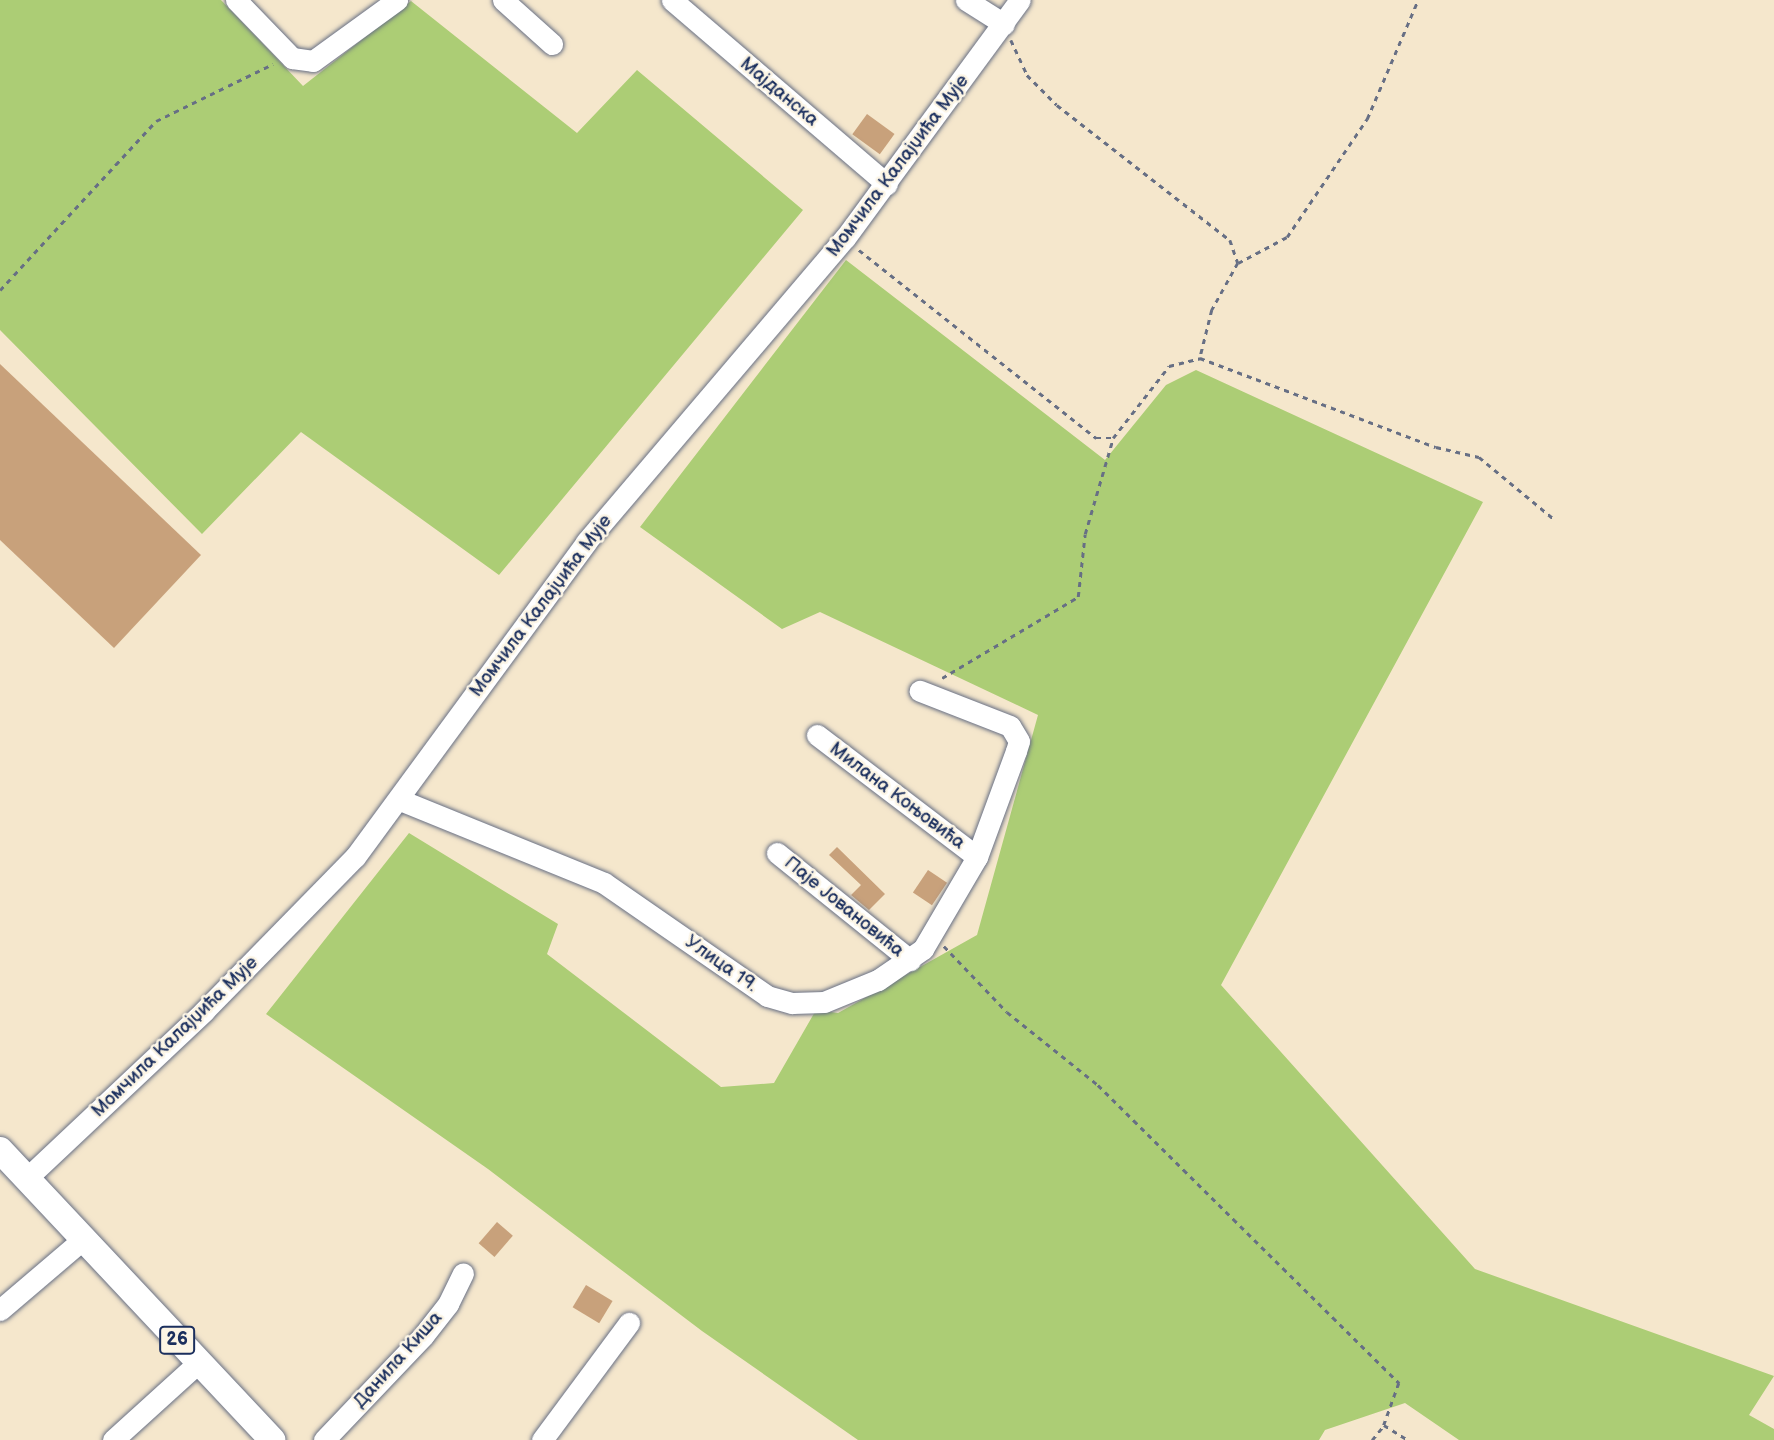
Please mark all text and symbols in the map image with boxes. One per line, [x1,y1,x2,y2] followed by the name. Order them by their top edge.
[735,53,823,131] street label: Мајданска
[822,70,974,262] street label: Момчила Калајџића Мује
[465,510,617,702] street label: Момчила Калајџића Мује
[825,738,969,854] street label: Милана Коњовића
[780,852,908,962] street label: Паје Јовановића
[680,931,762,997] street label: Улица 19.
[87,952,263,1122] street label: Момчила Калајџића Мује
[349,1307,447,1413] street label: Данила Киша
[158,1325,196,1354] road number: 26

